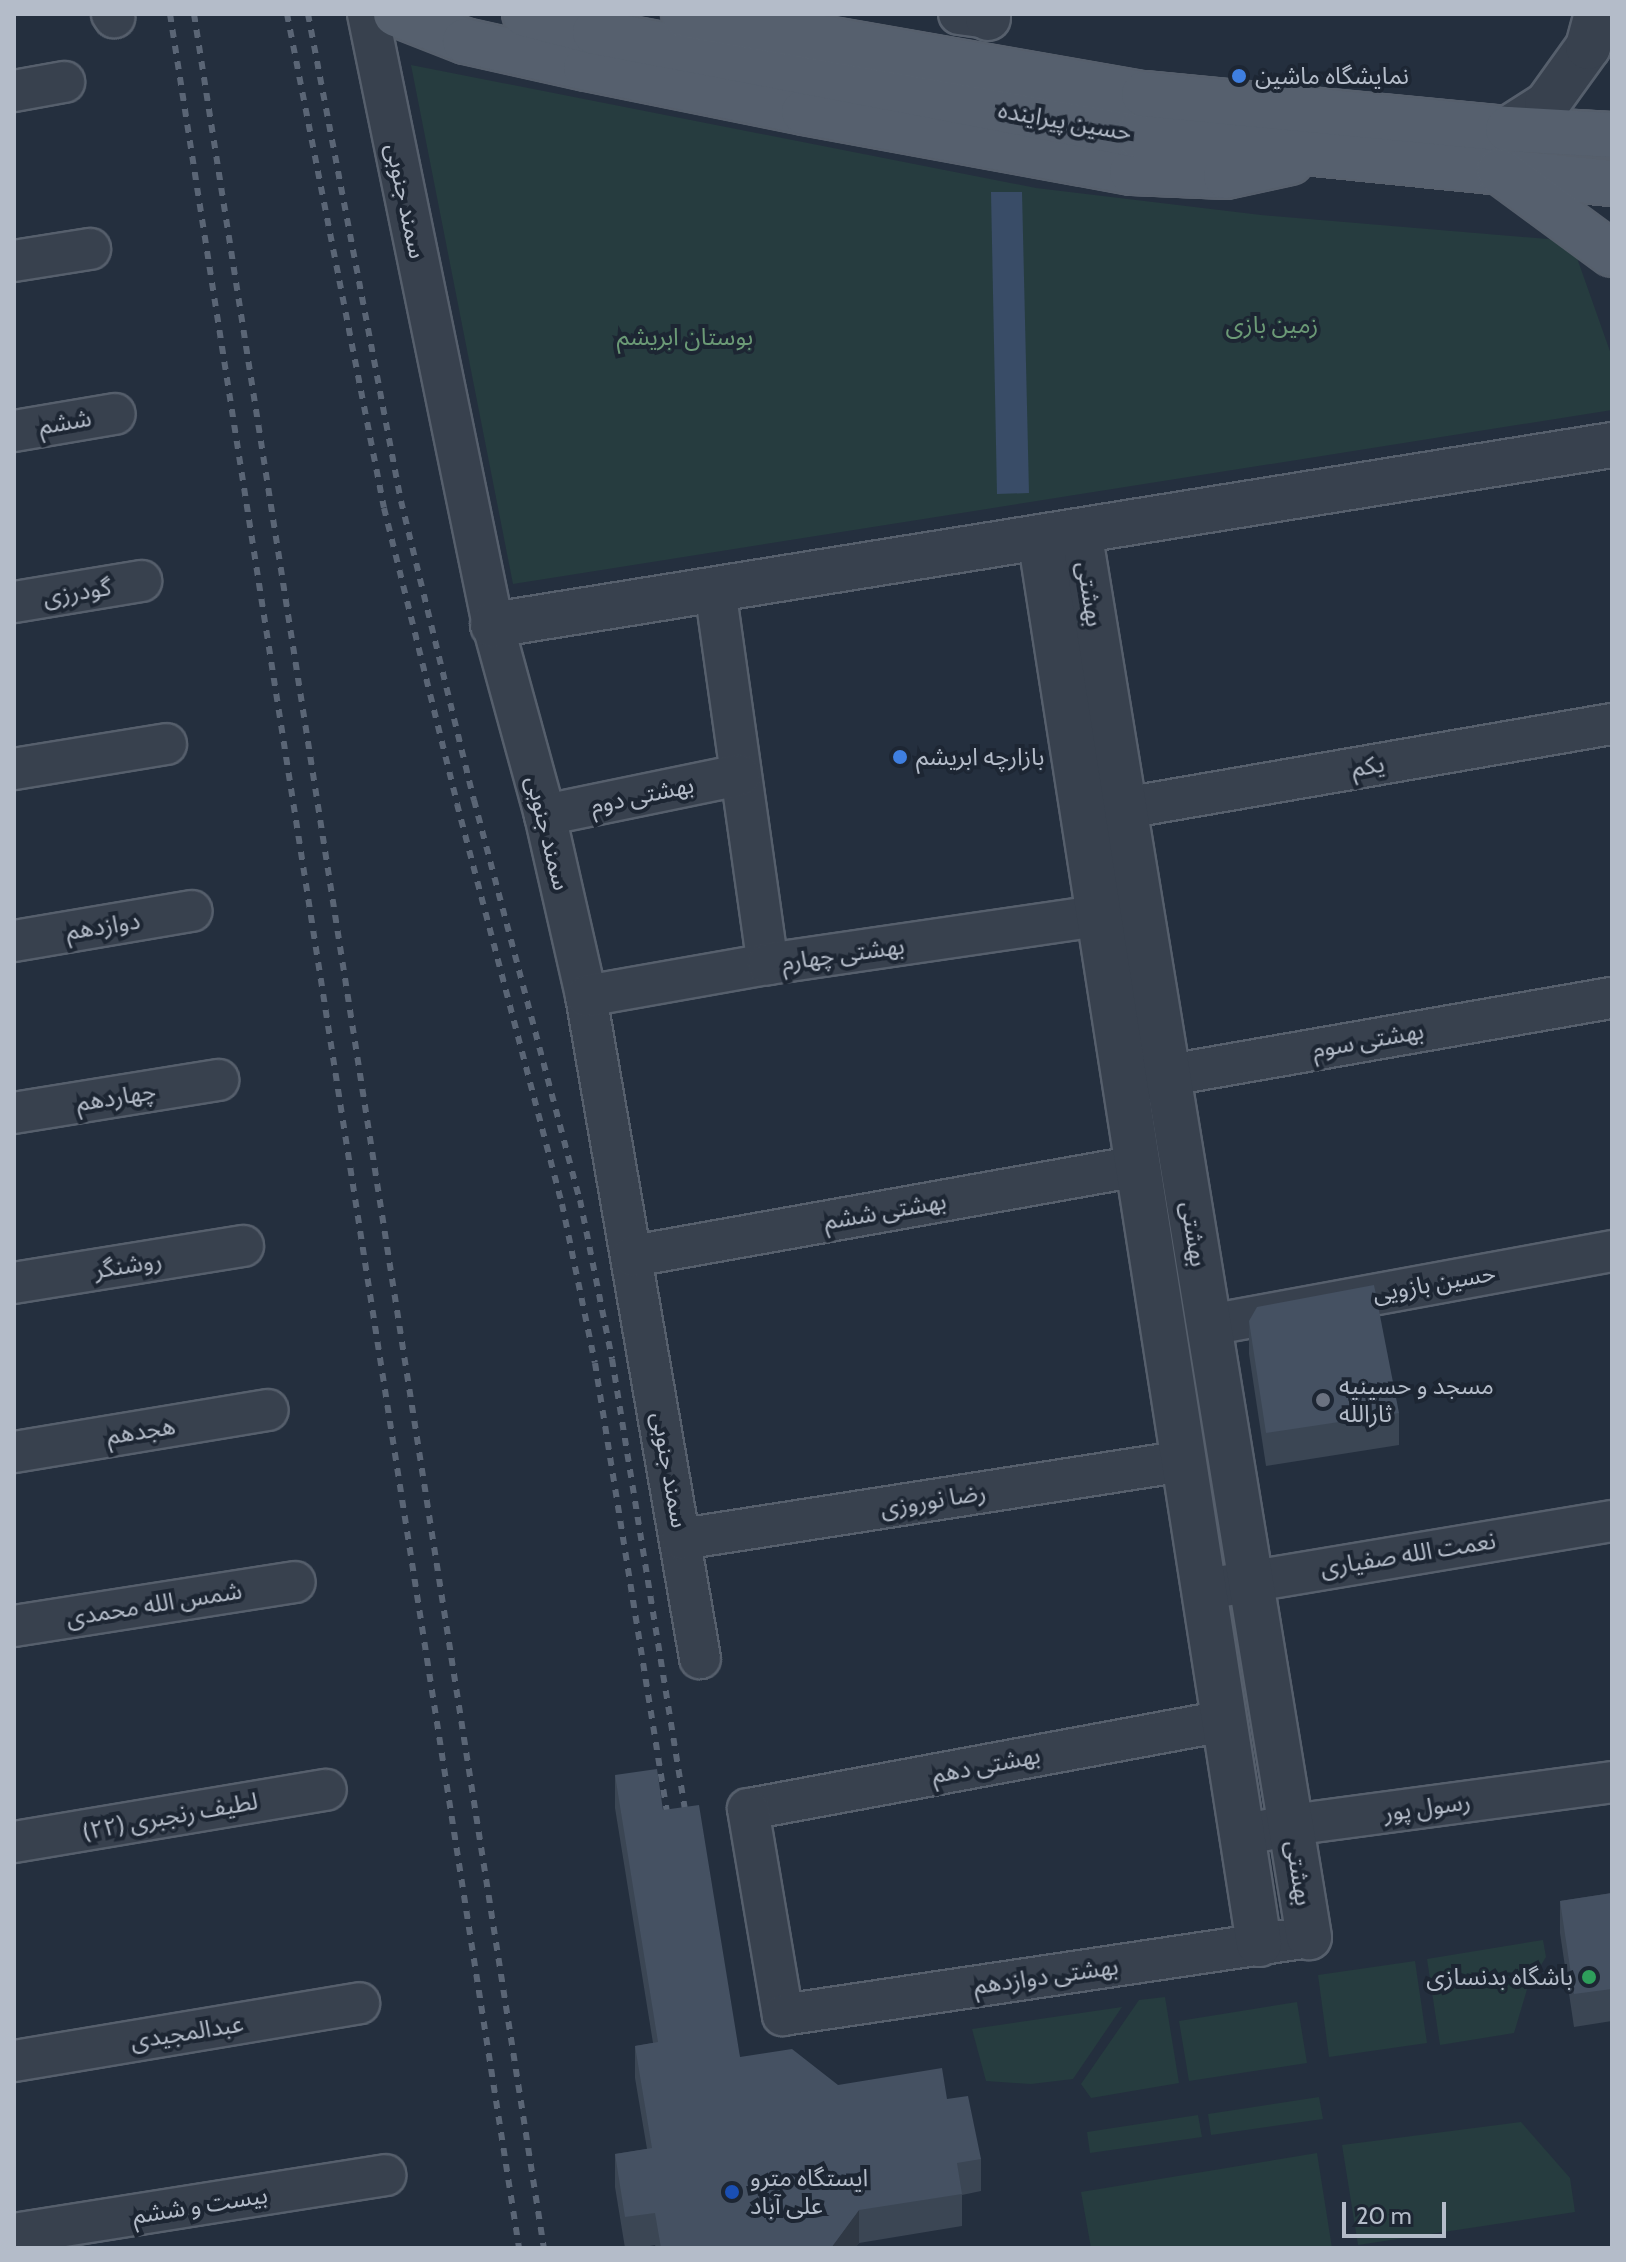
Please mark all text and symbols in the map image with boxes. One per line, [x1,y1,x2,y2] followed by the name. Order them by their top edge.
[1255,62,1409,90] place label: نمایشگاه ماشین
[1230,67,1248,85] marker: نمایشگاه ماشین
[996,95,1134,147] street label: حسین پیراینده
[380,141,432,261] street label: سمند جنوبی
[1226,311,1318,339] park label: زمین بازی
[617,323,753,351] park label: بوستان ابریشم
[37,403,93,441] street label: ششم
[1071,559,1109,629] street label: بهشتی
[41,572,113,612] street label: گودرزی
[916,743,1044,771] place label: بازارچه ابریشم
[891,748,909,766] marker: بازارچه ابریشم
[1349,749,1387,783] street label: یکم
[588,770,696,820] street label: بهشتی دوم
[520,773,576,893] street label: سمند جنوبی
[64,906,142,946] street label: دوازدهم
[780,931,906,977] street label: بهشتی چهارم
[1310,1016,1426,1064] street label: بهشتی سوم
[74,1077,158,1117] street label: چهاردهم
[822,1186,948,1236] street label: بهشتی ششم
[1175,1199,1213,1269] street label: بهشتی
[92,1245,164,1285] street label: روشنگر
[1370,1258,1498,1308] street label: حسین بازویی
[1339,1372,1494,1428] place label: مسجد و حسینیه ثارالله
[1314,1391,1332,1409] marker: مسجد و حسینیه ثارالله
[646,1410,694,1530] street label: سمند جنوبی
[105,1411,177,1451] street label: هجدهم
[878,1477,988,1523] street label: رضا نوروزی
[1318,1526,1498,1582] street label: نعمت الله صفیاری
[64,1576,244,1632] street label: شمس الله محمدی
[929,1740,1043,1790] street label: بهشتی دهم
[80,1786,260,1846] street label: لطیف رنجبری (۲۲)
[1382,1787,1472,1827] street label: رسول پور
[1280,1838,1318,1908] street label: بهشتی
[972,1952,1120,2000] street label: بهشتی دوازدهم
[1426,1963,1573,1991] place label: باشگاه بدنسازی
[1580,1968,1598,1986] marker: باشگاه بدنسازی
[128,2009,246,2055] street label: عبدالمجیدی
[750,2164,868,2220] place label: ایستگاه مترو علی آباد
[130,2180,270,2230] street label: بیست و ششم
[721,2181,743,2203] marker: ایستگاه مترو علی آباد
[1346,2186,1450,2236] scale bar
[1356,2201,1412,2230] text: 20 m

